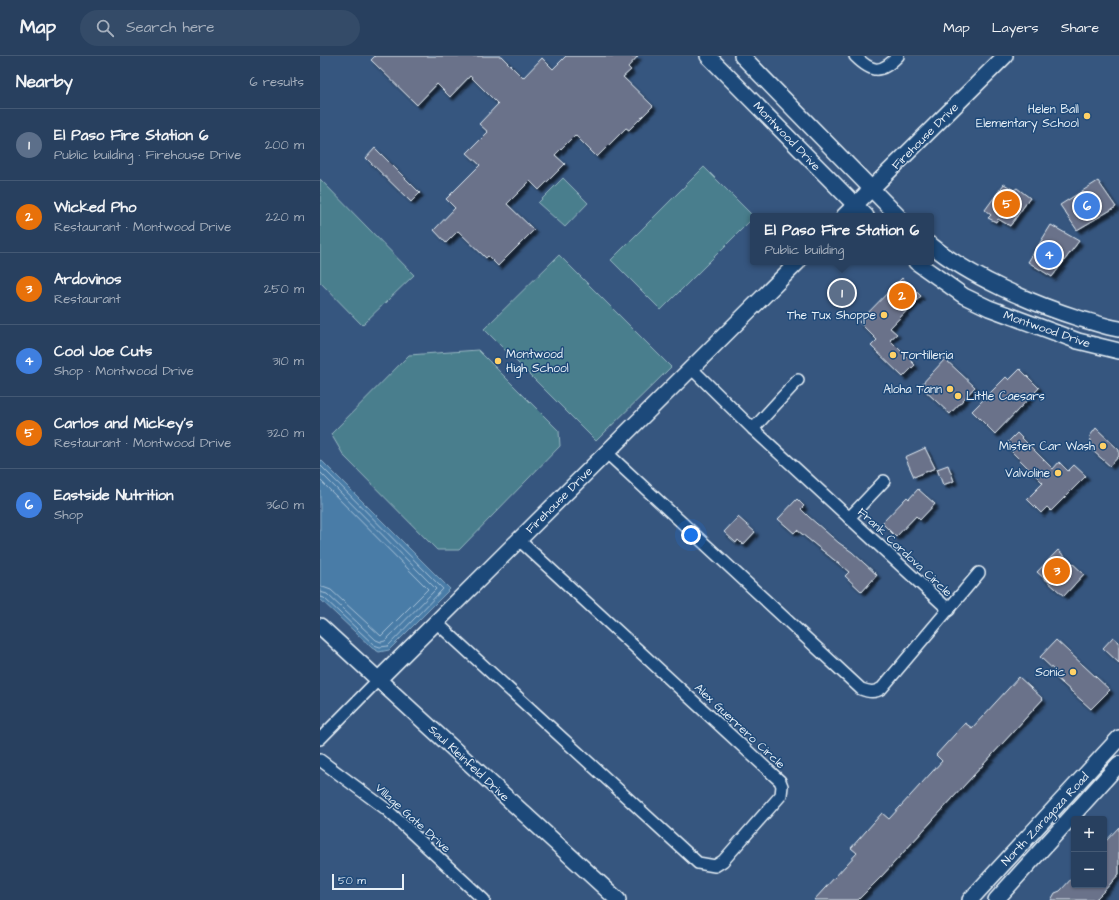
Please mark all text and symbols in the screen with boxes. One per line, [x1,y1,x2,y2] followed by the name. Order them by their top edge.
[80,10,360,46] search box
[20,14,56,41] text: Map
[94,17,116,39] icon: search
[126,17,215,38] text: Search here
[943,18,970,38] text: Map
[992,18,1039,38] text: Layers
[1061,18,1099,38] text: Share
[16,70,73,94] text: Nearby
[249,73,304,91] text: 6 results
[749,98,825,175] street label: Montwood Drive
[888,99,963,174] street label: Firehouse Drive
[976,101,1079,133] place label: Helen Ball Elementary School
[1082,111,1092,121] marker: Helen Ball Elementary School
[54,125,208,146] text: El Paso Fire Station 6
[28,136,30,154] text: 1
[265,136,304,154] text: 200 m
[54,146,241,164] text: Public building · Firehouse Drive
[994,189,1020,219] pin: 5
[1074,191,1100,221] pin: 6
[54,197,136,218] text: Wicked Pho
[25,208,33,226] text: 2
[266,208,304,226] text: 220 m
[750,213,934,265] popup
[54,218,231,236] text: Restaurant · Montwood Drive
[765,220,919,241] text: El Paso Fire Station 6
[1036,240,1062,270] pin: 4
[765,241,844,259] text: Public building
[54,269,122,290] text: Ardovinos
[829,278,855,308] pin: 1
[26,280,32,298] text: 3
[264,280,304,298] text: 250 m
[889,281,915,311] pin: 2
[54,290,121,308] text: Restaurant
[787,307,877,324] place label: The Tux Shoppe
[1001,307,1093,352] street label: Montwood Drive
[879,310,889,320] marker: The Tux Shoppe
[54,341,152,362] text: Cool Joe Cuts
[506,346,569,378] place label: Montwood High School
[901,347,953,364] place label: Tortilleria
[888,350,898,360] marker: Tortilleria
[25,352,33,370] text: 4
[272,352,304,370] text: 310 m
[493,356,503,366] marker: Montwood High School
[54,362,194,380] text: Shop · Montwood Drive
[883,381,942,398] place label: Aloha Tann
[945,384,955,394] marker: Aloha Tann
[966,388,1045,405] place label: Little Caesars
[953,391,963,401] marker: Little Caesars
[54,413,193,434] text: Carlos and Mickey's
[24,424,34,442] text: 5
[266,424,304,442] text: 320 m
[54,434,231,452] text: Restaurant · Montwood Drive
[999,438,1095,455] place label: Mister Car Wash
[1098,441,1108,451] marker: Mister Car Wash
[522,463,597,538] street label: Firehouse Drive
[1005,465,1051,482] place label: Valvoline
[1053,468,1063,478] marker: Valvoline
[54,485,174,506] text: Eastside Nutrition
[25,496,33,514] text: 6
[266,496,304,514] text: 360 m
[854,504,956,601] street label: Frank Cordova Circle
[54,506,83,524] text: Shop
[681,525,701,545] your location
[1044,556,1070,586] pin: 3
[1035,664,1065,681] place label: Sonic
[1068,667,1078,677] marker: Sonic
[691,680,789,773] street label: Alex Guerrero Circle
[424,721,513,806] street label: Saul Kleinfeld Drive
[998,769,1094,870] street label: North Zaragoza Road
[371,780,454,858] street label: Village Gate Drive
[1071,816,1107,888] map controls
[1071,816,1107,852] button: +
[1071,852,1107,888] button: −
[332,872,404,891] scale bar
[338,873,366,888] text: 50 m

